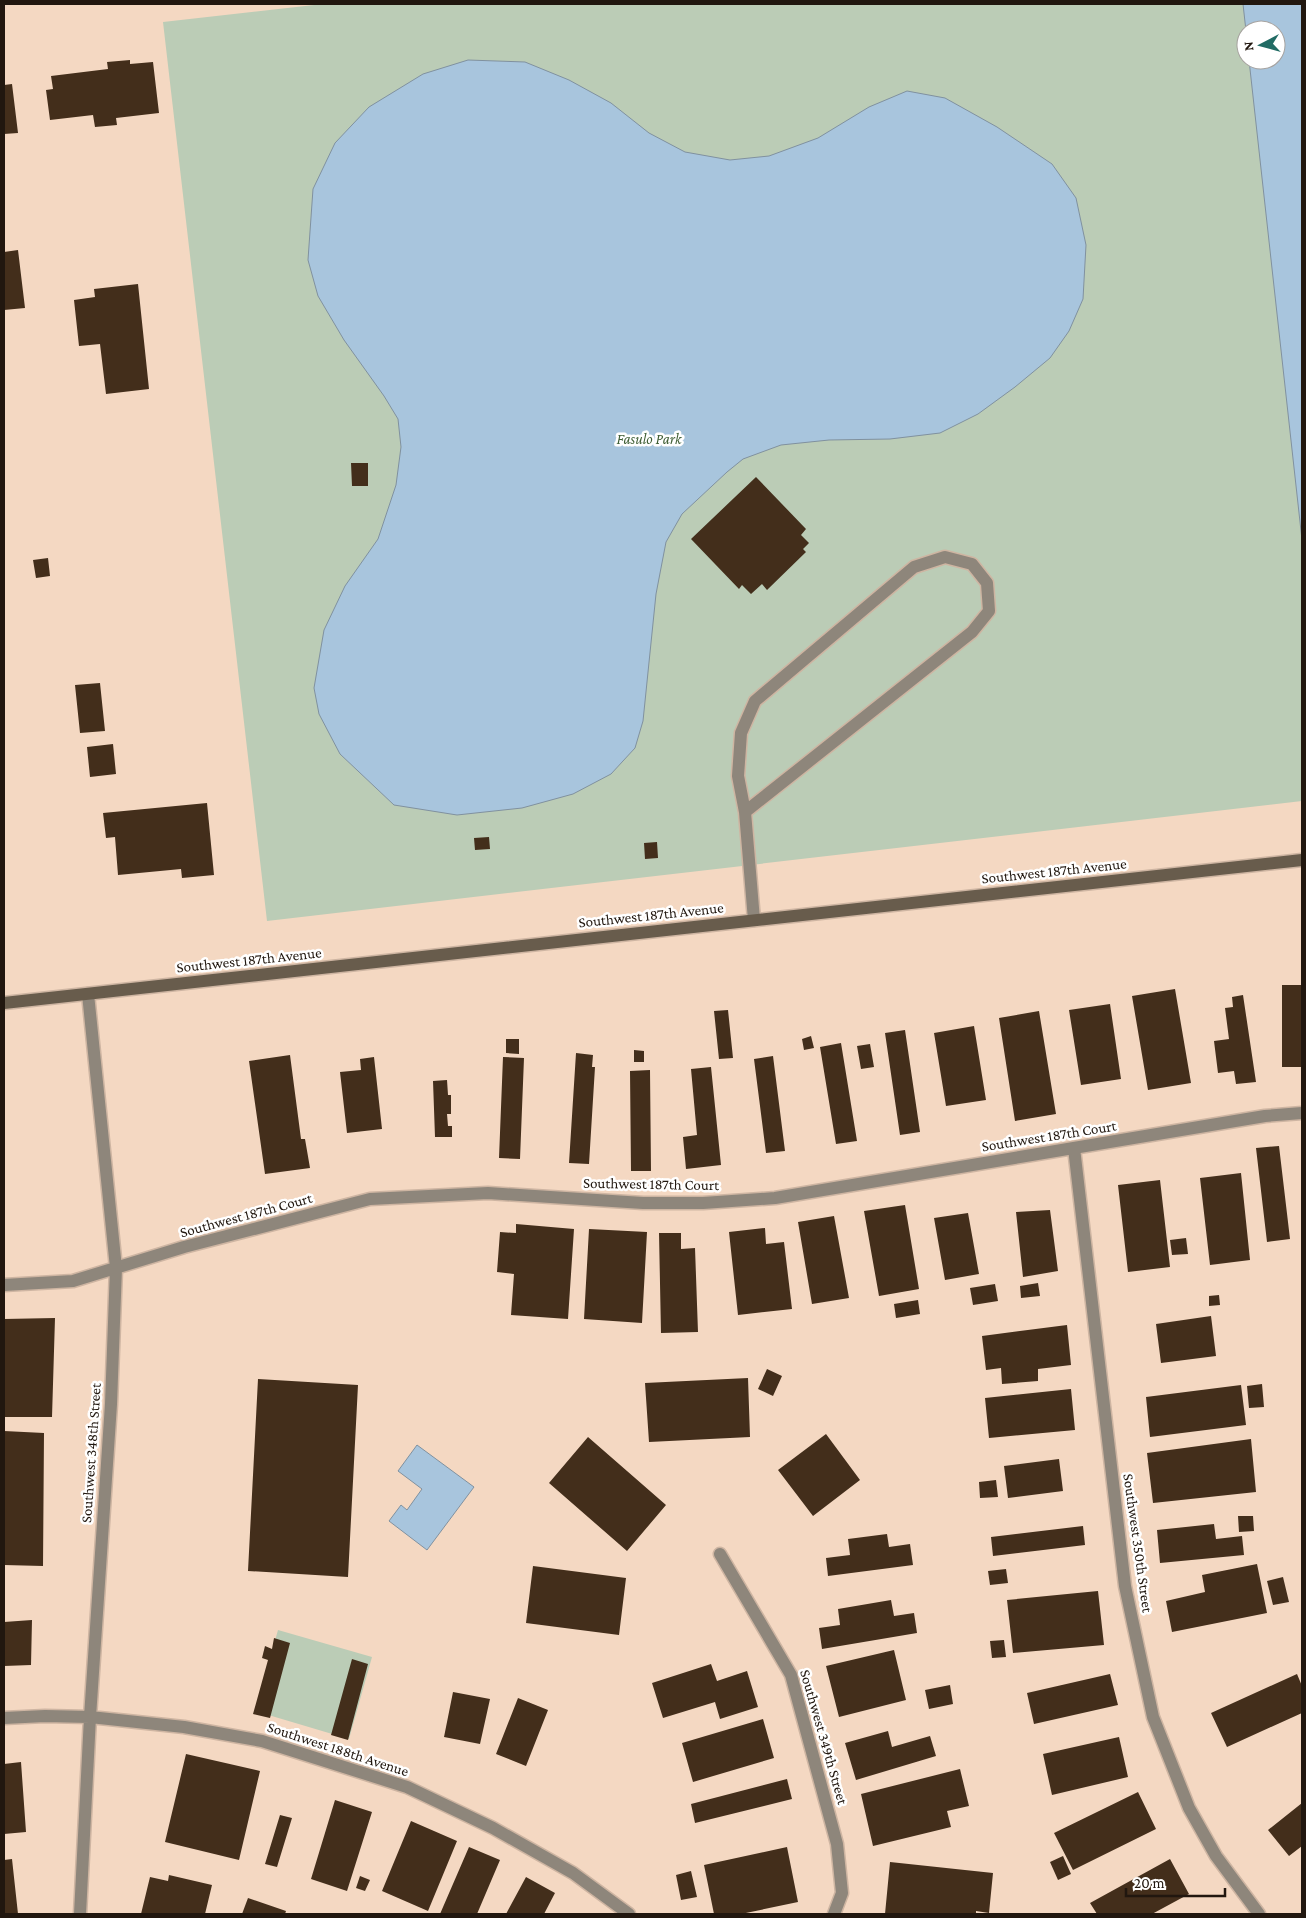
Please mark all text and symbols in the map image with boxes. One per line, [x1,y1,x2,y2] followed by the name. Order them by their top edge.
[1236,20,1286,70] north arrow
[1240,40,1257,52] text: N
[616,431,683,447] park label: Fasulo Park
[981,855,1128,887] street label: Southwest 187th Avenue
[578,899,725,931] street label: Southwest 187th Avenue
[176,944,323,976] street label: Southwest 187th Avenue
[981,1117,1118,1155] street label: Southwest 187th Court
[583,1175,720,1193] street label: Southwest 187th Court
[178,1189,315,1240] street label: Southwest 187th Court
[78,1381,104,1524] street label: Southwest 348th Street
[1120,1472,1156,1615] street label: Southwest 350th Street
[797,1668,851,1807] street label: Southwest 349th Street
[265,1719,411,1780] street label: Southwest 188th Avenue
[1126,1866,1225,1898] scale bar
[1134,1875,1165,1891] text: 20 m

